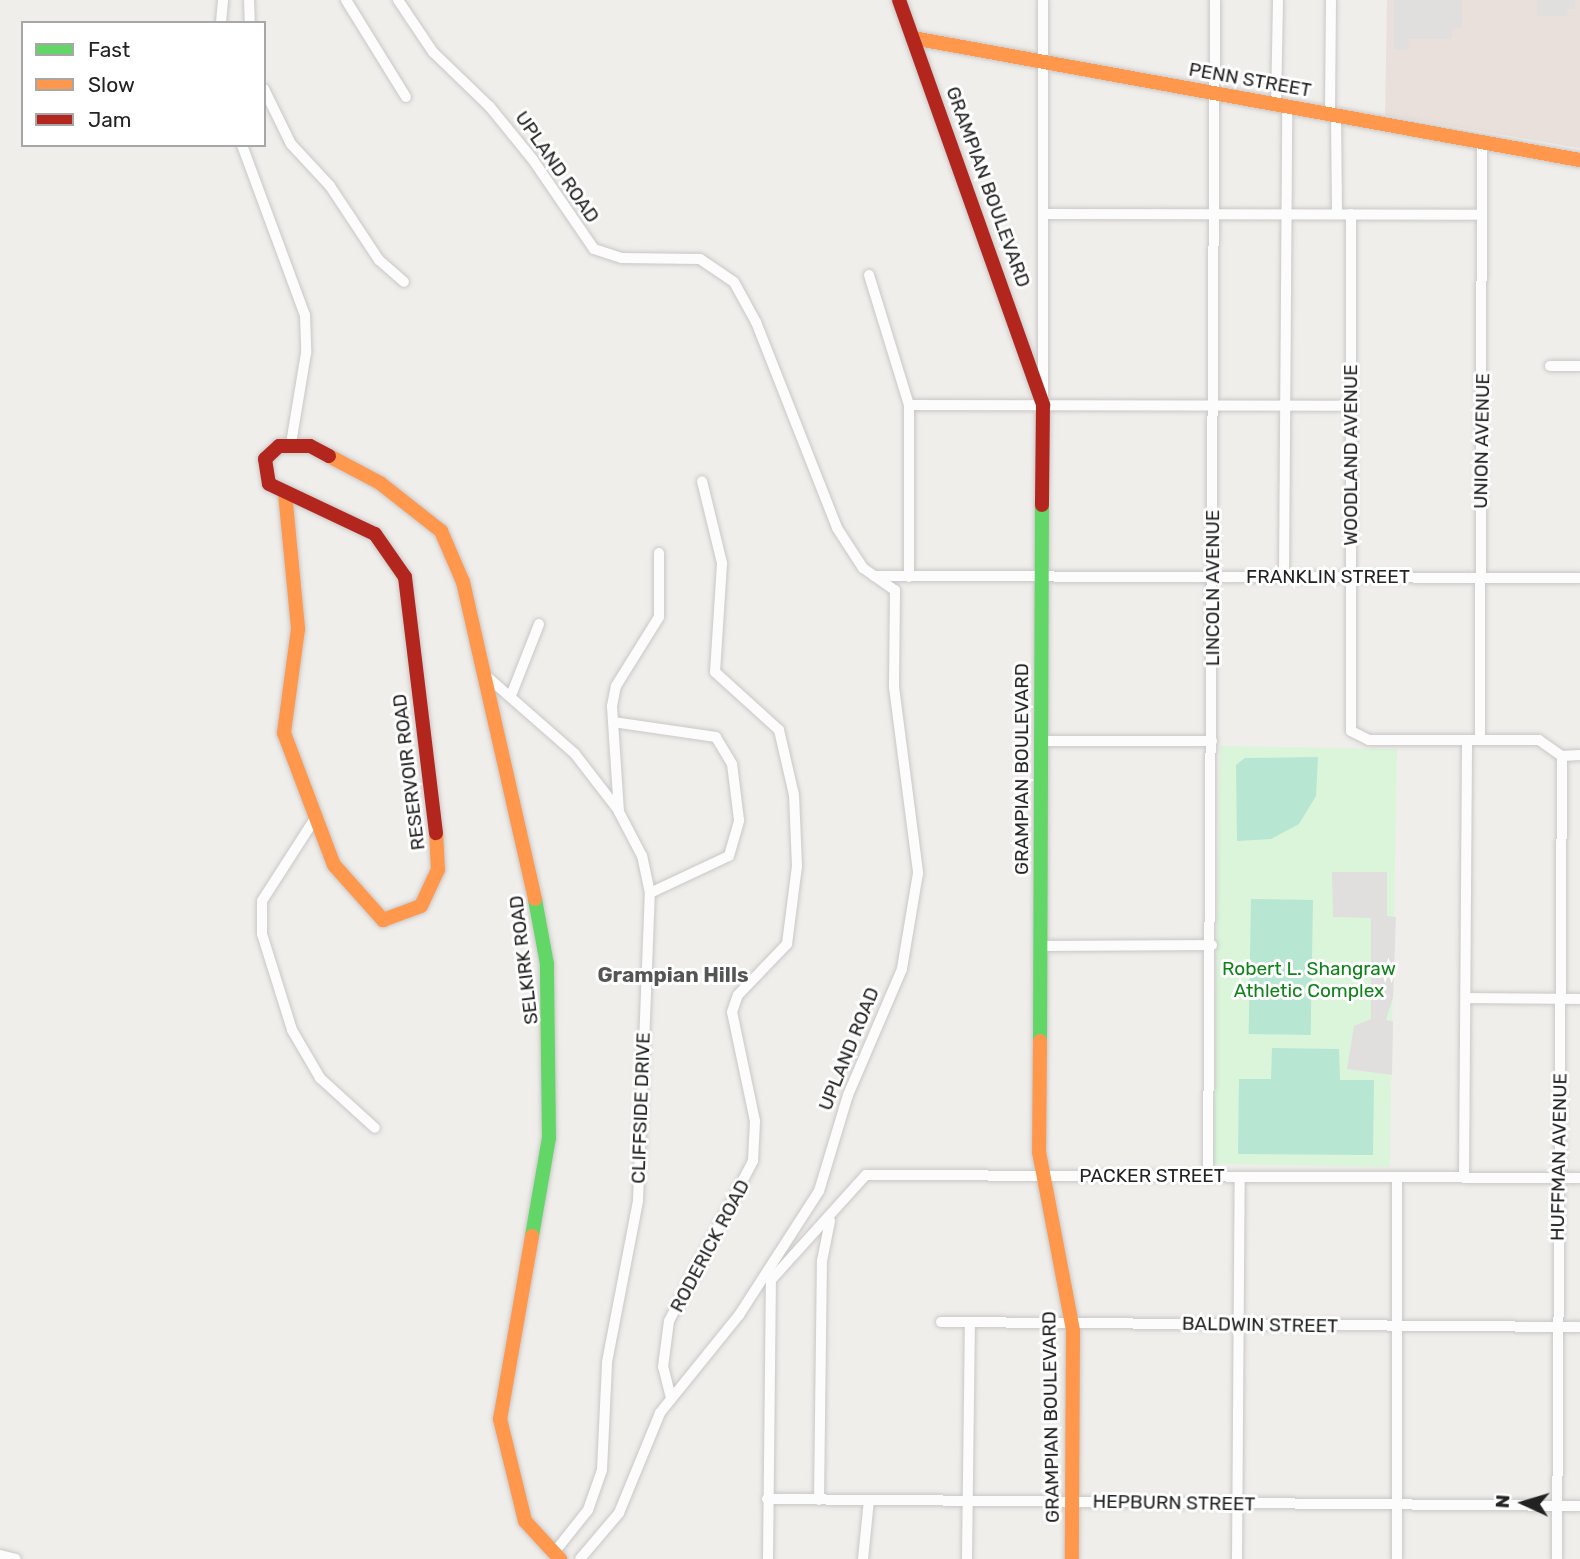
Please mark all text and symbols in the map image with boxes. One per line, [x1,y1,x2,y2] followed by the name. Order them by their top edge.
[21,21,266,147] legend
[88,37,130,62] text: Fast
[1187,58,1313,102] street label: PENN STREET
[88,72,135,97] text: Slow
[941,84,1035,290] street label: GRAMPIAN BOULEVARD
[88,107,132,132] text: Jam
[510,107,604,227] street label: UPLAND ROAD
[1340,364,1362,546] street label: WOODLAND AVENUE
[1469,373,1495,509] street label: UNION AVENUE
[1202,510,1224,666] street label: LINCOLN AVENUE
[1246,566,1410,588] street label: FRANKLIN STREET
[1011,663,1033,875] street label: GRAMPIAN BOULEVARD
[388,692,430,852] street label: RESERVOIR ROAD
[505,894,543,1026] street label: SELKIRK ROAD
[1222,958,1396,1002] park label: Robert L. Shangraw Athletic Complex
[598,962,748,988] district label: Grampian Hills
[814,984,884,1114] street label: UPLAND ROAD
[627,1032,655,1184] street label: CLIFFSIDE DRIVE
[1546,1073,1572,1241] street label: HUFFMAN AVENUE
[1079,1165,1225,1187] street label: PACKER STREET
[665,1176,755,1316] street label: RODERICK ROAD
[1038,1311,1064,1523] street label: GRAMPIAN BOULEVARD
[1182,1312,1338,1338] street label: BALDWIN STREET
[1489,1468,1559,1538] north arrow
[1092,1490,1256,1516] street label: HEPBURN STREET
[1491,1494,1515,1509] text: N

